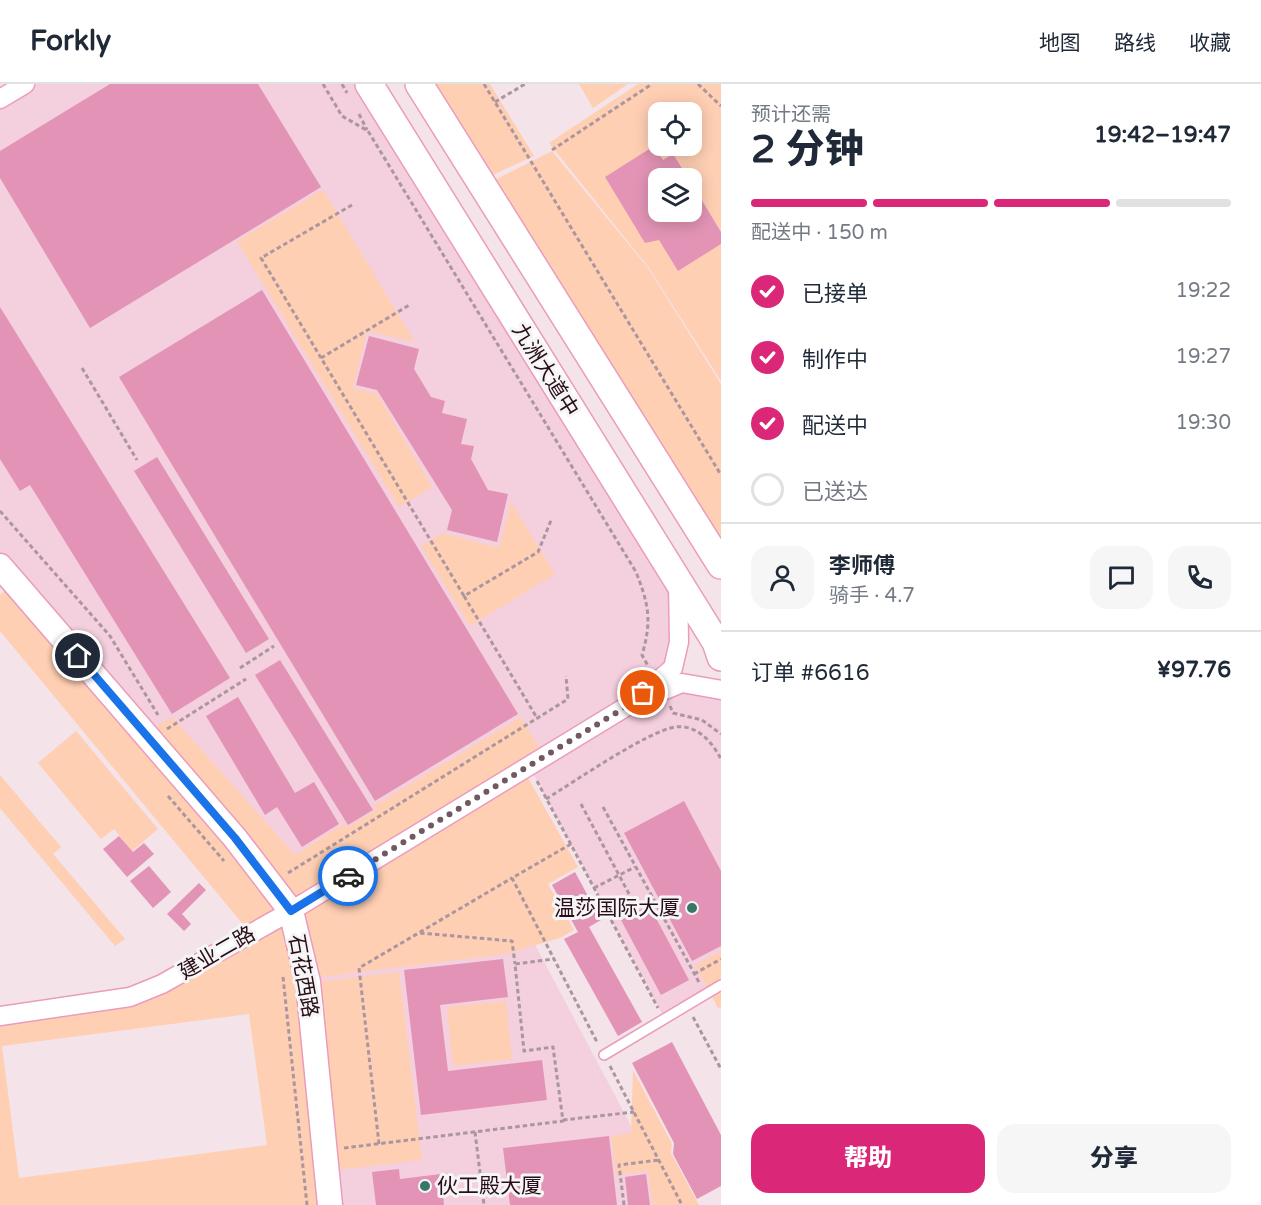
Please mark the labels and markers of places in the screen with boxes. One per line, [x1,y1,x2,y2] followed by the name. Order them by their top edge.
[52,630,103,681] pin
[617,667,668,718] pin
[554,896,680,921] place label: 温莎国际大厦
[685,901,699,915] marker: 温莎国际大厦
[437,1174,542,1199] place label: 伙工殿大厦
[418,1179,432,1193] marker: 伙工殿大厦

